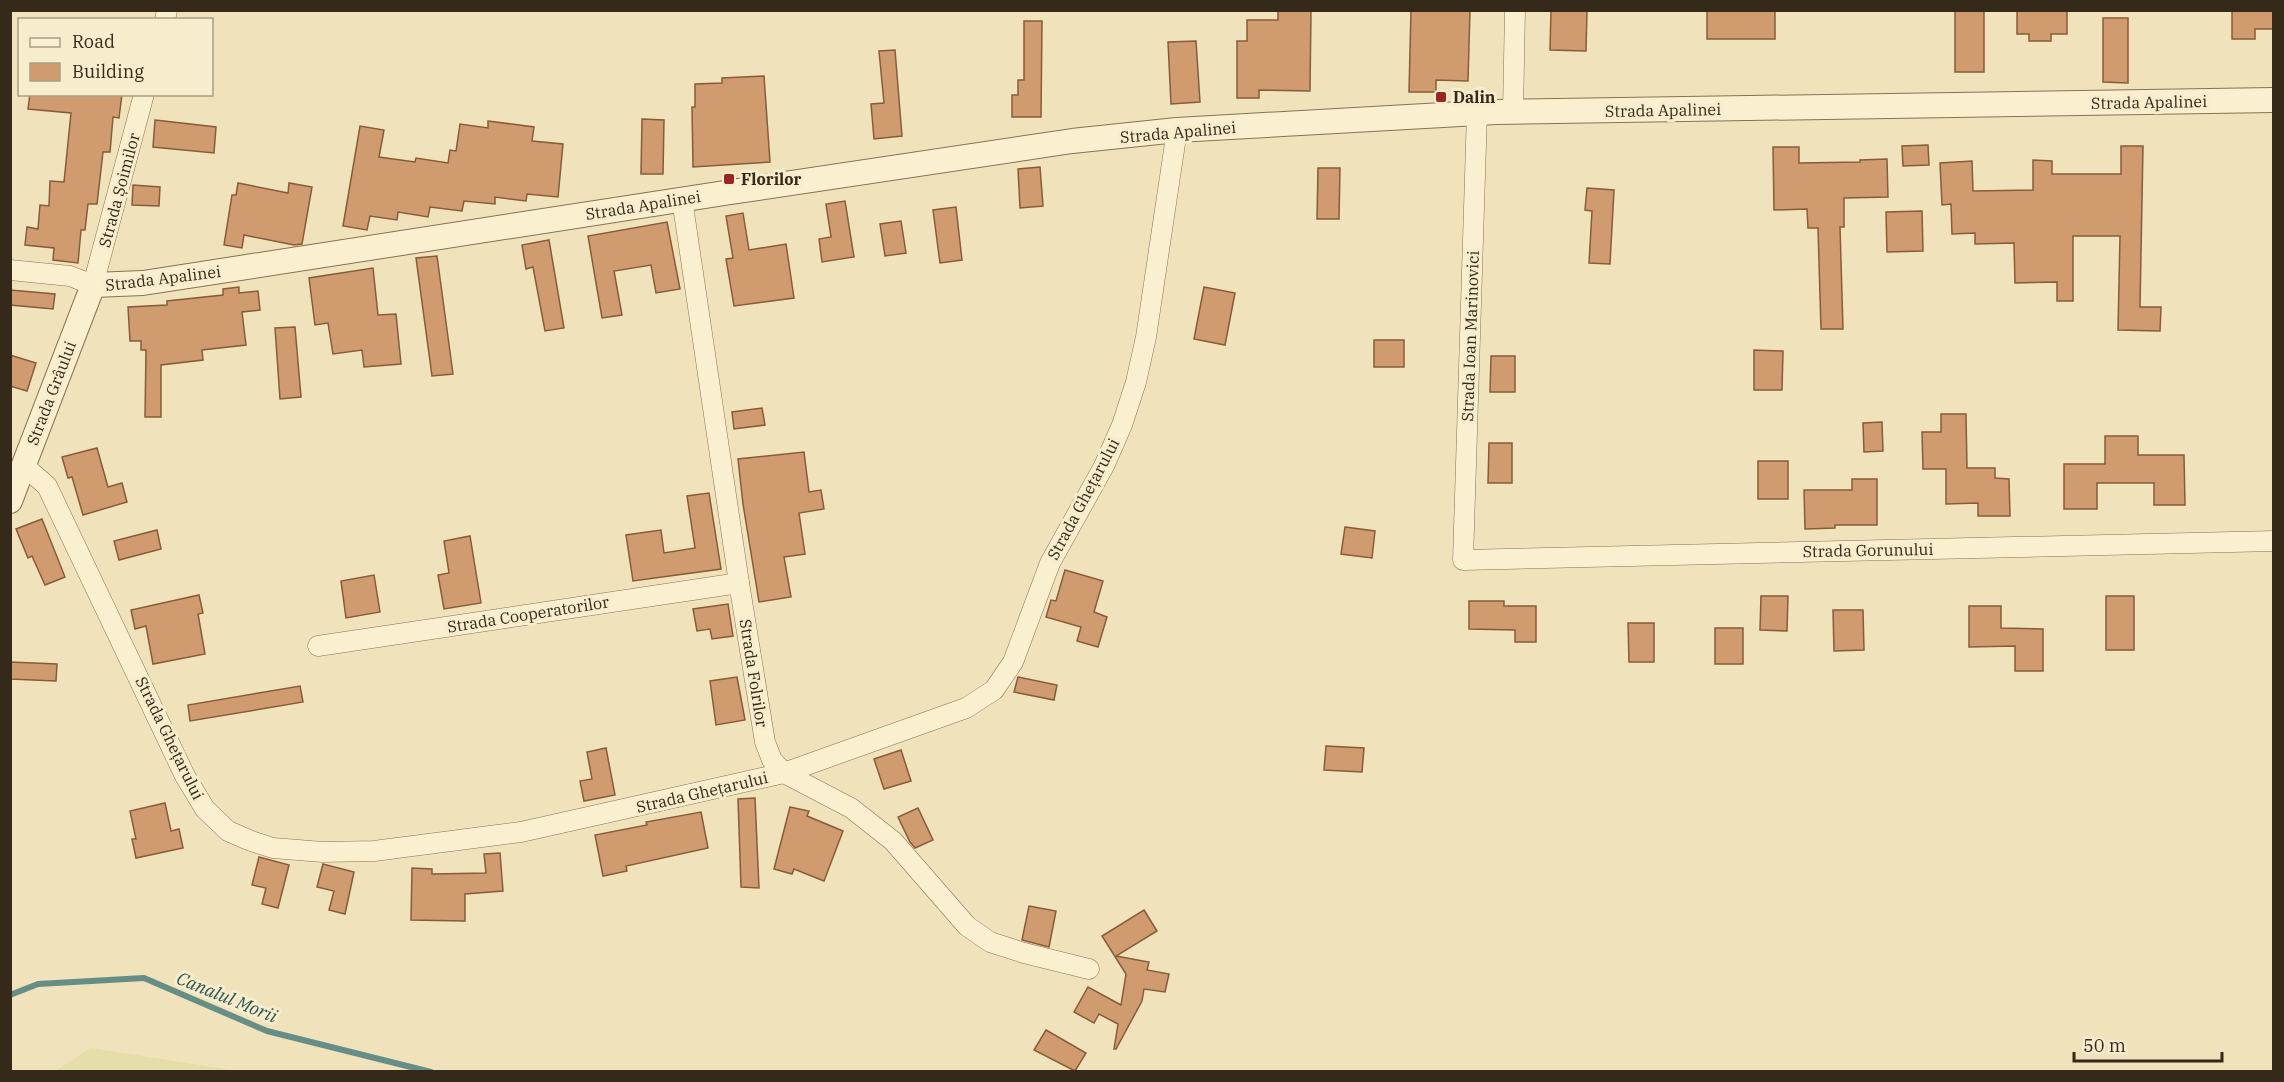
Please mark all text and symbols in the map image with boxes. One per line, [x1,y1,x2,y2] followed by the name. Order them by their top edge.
[18,18,213,96] legend
[72,30,115,53] text: Road
[72,60,144,83] text: Building
[1453,87,1496,107] place label: Dalin
[1434,90,1448,104] marker: Dalin
[2091,91,2207,113] street label: Strada Apalinei
[1605,99,1721,121] street label: Strada Apalinei
[1119,117,1237,147] street label: Strada Apalinei
[94,131,144,249] street label: Strada Șoimilor
[741,169,802,189] place label: Florilor
[722,172,736,186] marker: Florilor
[584,186,702,224] street label: Strada Apalinei
[1457,250,1483,422] street label: Strada Ioan Marinovici
[104,261,222,295] street label: Strada Apalinei
[22,338,80,448] street label: Strada Grâului
[1043,435,1123,563] street label: Strada Ghețarului
[1802,539,1934,561] street label: Strada Gorunului
[446,591,610,637] street label: Strada Cooperatorilor
[736,617,772,729] street label: Strada Folrilor
[132,673,208,803] street label: Strada Ghețarului
[634,767,770,817] street label: Strada Ghețarului
[173,966,281,1028] water label: Canalul Morii
[2074,1025,2222,1063] scale bar
[2083,1034,2126,1057] text: 50 m

